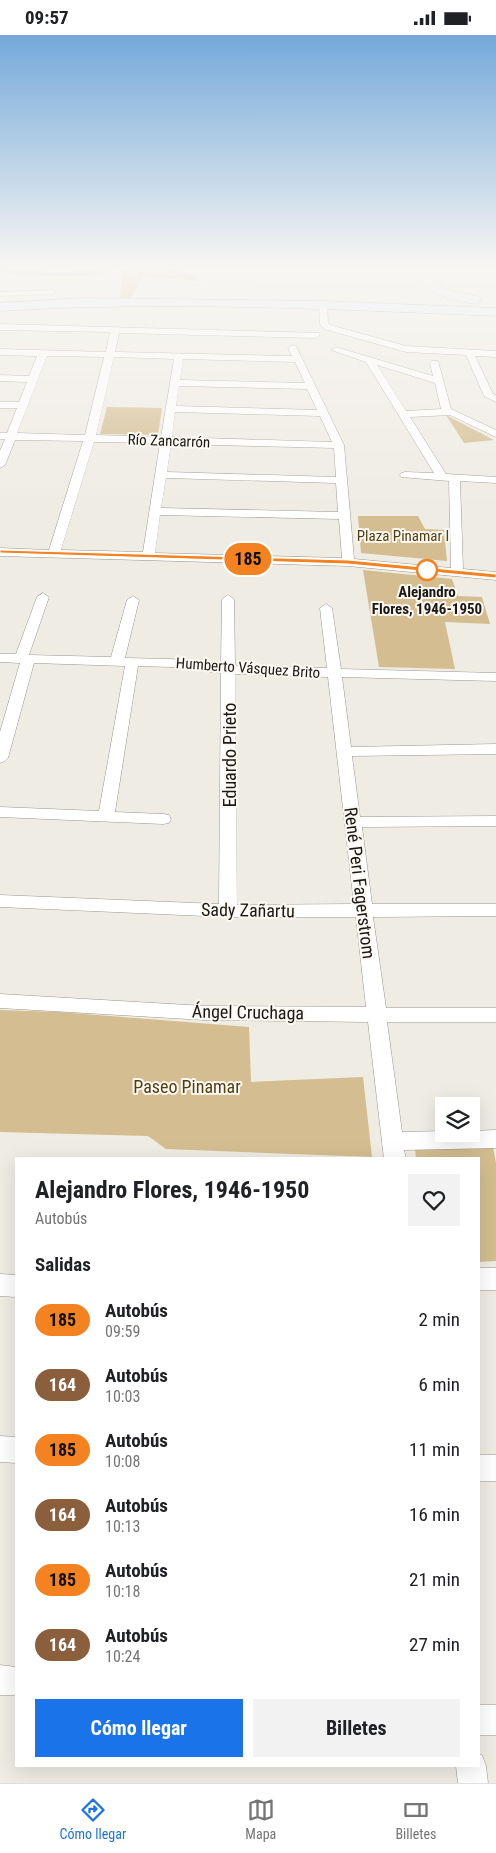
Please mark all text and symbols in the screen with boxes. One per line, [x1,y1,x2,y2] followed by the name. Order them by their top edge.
[25,6,69,29] text: 09:57
[127,431,211,451] street label: Río Zancarrón
[357,527,449,545] park label: Plaza Pinamar I
[219,543,277,575] line badge: 185
[234,548,262,569] text: 185
[416,559,438,581] marker: Alejandro Flores, 1946-1950
[372,583,482,618] place label: Alejandro Flores, 1946-1950
[175,654,321,682] street label: Humberto Vásquez Brito
[219,703,240,807] street label: Eduardo Prieto
[340,806,380,960] street label: René Peri Fagerstrom
[201,899,295,921] street label: Sady Zañartu
[192,1001,304,1023] street label: Ángel Cruchaga
[133,1076,241,1097] park label: Paseo Pinamar
[435,1097,480,1142] map controls
[435,1097,480,1142] button: layers
[408,1174,460,1226] button: heart
[35,1176,309,1204] text: Alejandro Flores, 1946-1950
[35,1209,87,1228] text: Autobús
[35,1253,91,1276] text: Salidas
[105,1299,168,1322] text: Autobús
[418,1308,460,1331] text: 2 min
[49,1309,76,1330] text: 185
[105,1322,140,1341] text: 09:59
[105,1364,168,1387] text: Autobús
[418,1373,460,1396] text: 6 min
[49,1374,76,1395] text: 164
[105,1387,140,1406] text: 10:03
[105,1429,168,1452] text: Autobús
[409,1438,460,1461] text: 11 min
[49,1439,76,1460] text: 185
[105,1452,140,1471] text: 10:08
[105,1494,168,1517] text: Autobús
[409,1503,460,1526] text: 16 min
[49,1504,76,1525] text: 164
[105,1517,140,1536] text: 10:13
[105,1559,168,1582] text: Autobús
[409,1568,460,1591] text: 21 min
[49,1569,76,1590] text: 185
[105,1582,140,1601] text: 10:18
[105,1624,168,1647] text: Autobús
[409,1633,460,1656] text: 27 min
[49,1634,76,1655] text: 164
[105,1647,140,1666] text: 10:24
[35,1699,243,1757] button: Cómo llegar
[253,1699,460,1757] button: Billetes
[60,1796,126,1842] tab: Cómo llegar
[245,1796,276,1842] tab: Mapa
[395,1796,436,1842] tab: Billetes

